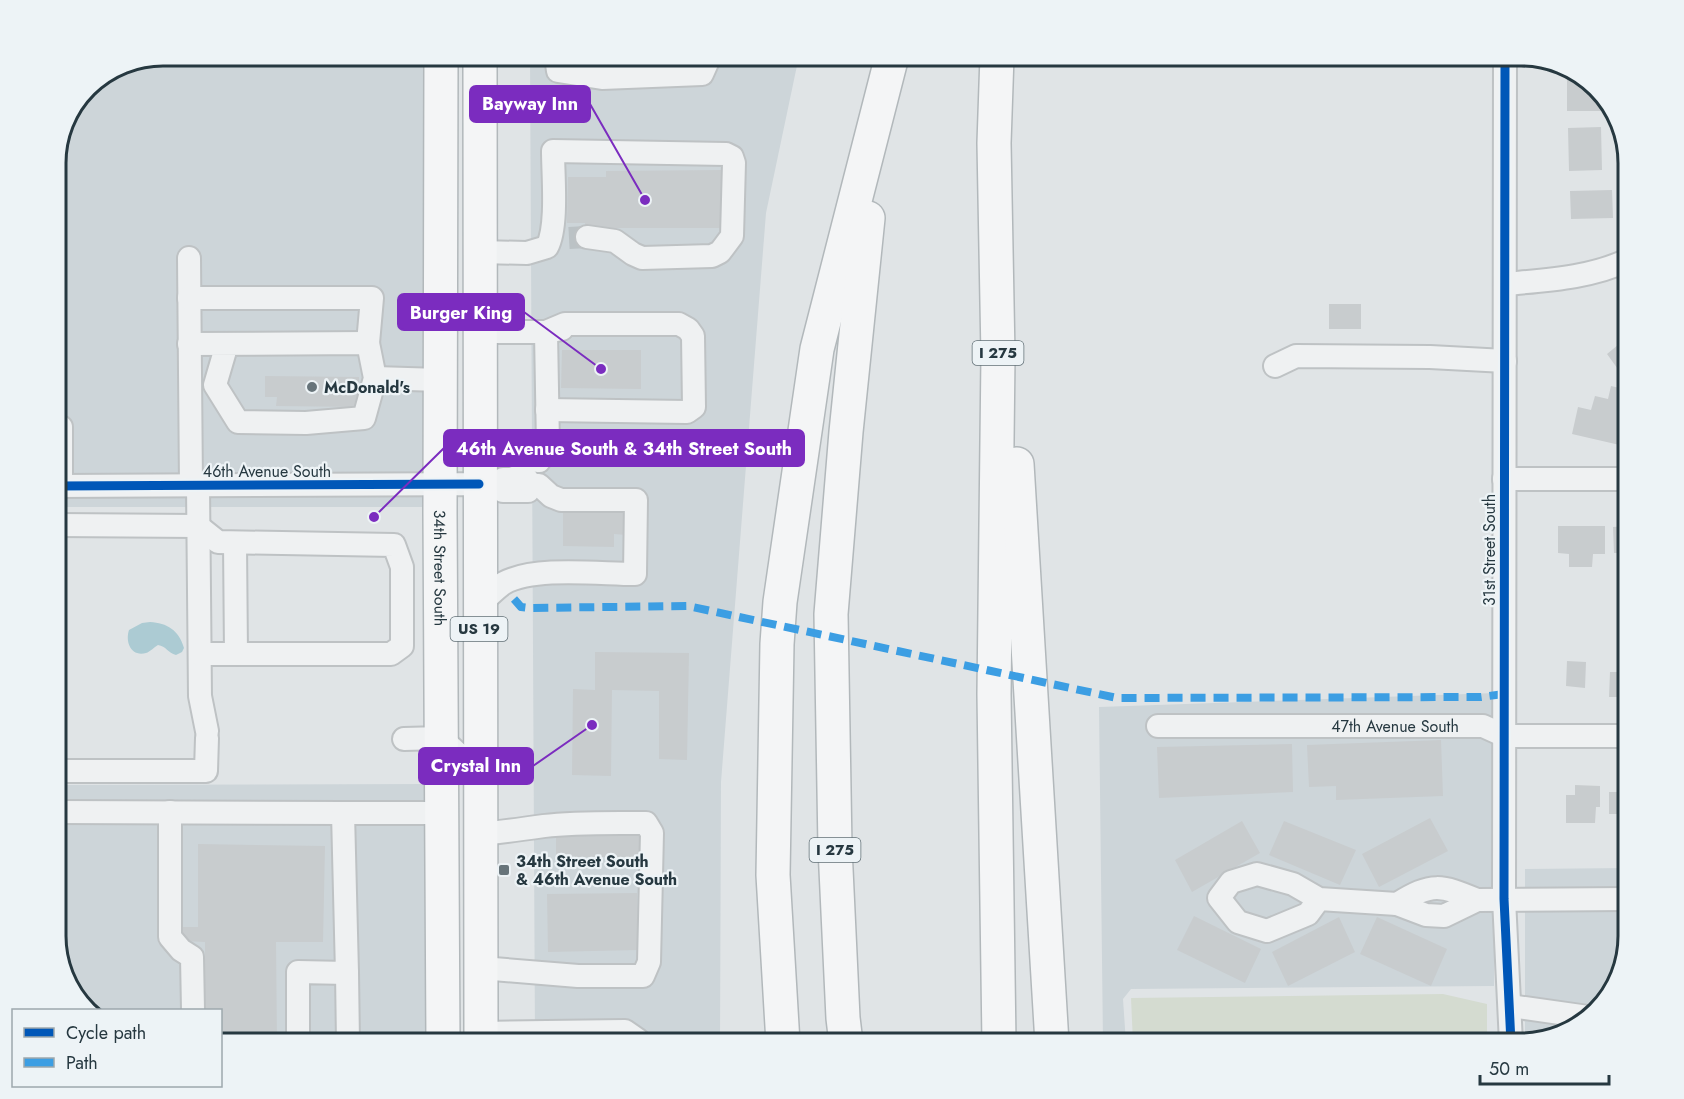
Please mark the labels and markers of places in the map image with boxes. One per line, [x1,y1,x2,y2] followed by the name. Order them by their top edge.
[470,86,590,122] callout: Bayway Inn
[398,294,524,330] callout: Burger King
[324,376,410,399] place label: McDonald's
[305,380,319,394] marker: McDonald's
[444,430,804,466] callout: 46th Avenue South & 34th Street South
[419,748,533,784] callout: Crystal Inn
[516,850,677,891] place label: 34th Street South & 46th Avenue South
[497,863,511,877] marker: 34th Street South & 46th Avenue South

